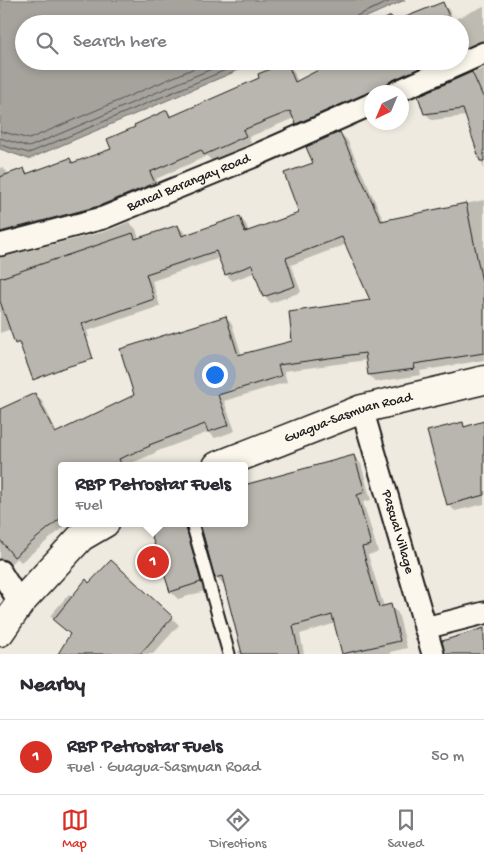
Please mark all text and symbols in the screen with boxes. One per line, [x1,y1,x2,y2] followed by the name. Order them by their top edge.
[15,15,469,70] search box
[33,29,61,57] icon: search
[73,31,167,54] text: Search here
[364,85,409,130] north arrow
[124,149,254,216] street label: Bancal Barangay Road
[202,362,228,388] your location
[282,388,416,447] street label: Guagua-Sasmuan Road
[58,462,248,527] popup
[75,474,231,497] text: RBP Petrostar Fuels
[377,487,418,576] street label: Pascual Village
[75,497,103,516] text: Fuel
[137,543,169,581] pin: 1
[20,674,85,699] text: Nearby
[67,736,222,759] text: RBP Petrostar Fuels
[33,748,39,767] text: 1
[431,748,464,767] text: 50 m
[67,759,260,778] text: Fuel · Guagua-Sasmuan Road
[61,806,89,853] tab: Map
[210,806,267,853] tab: Directions
[388,806,423,853] tab: Saved

